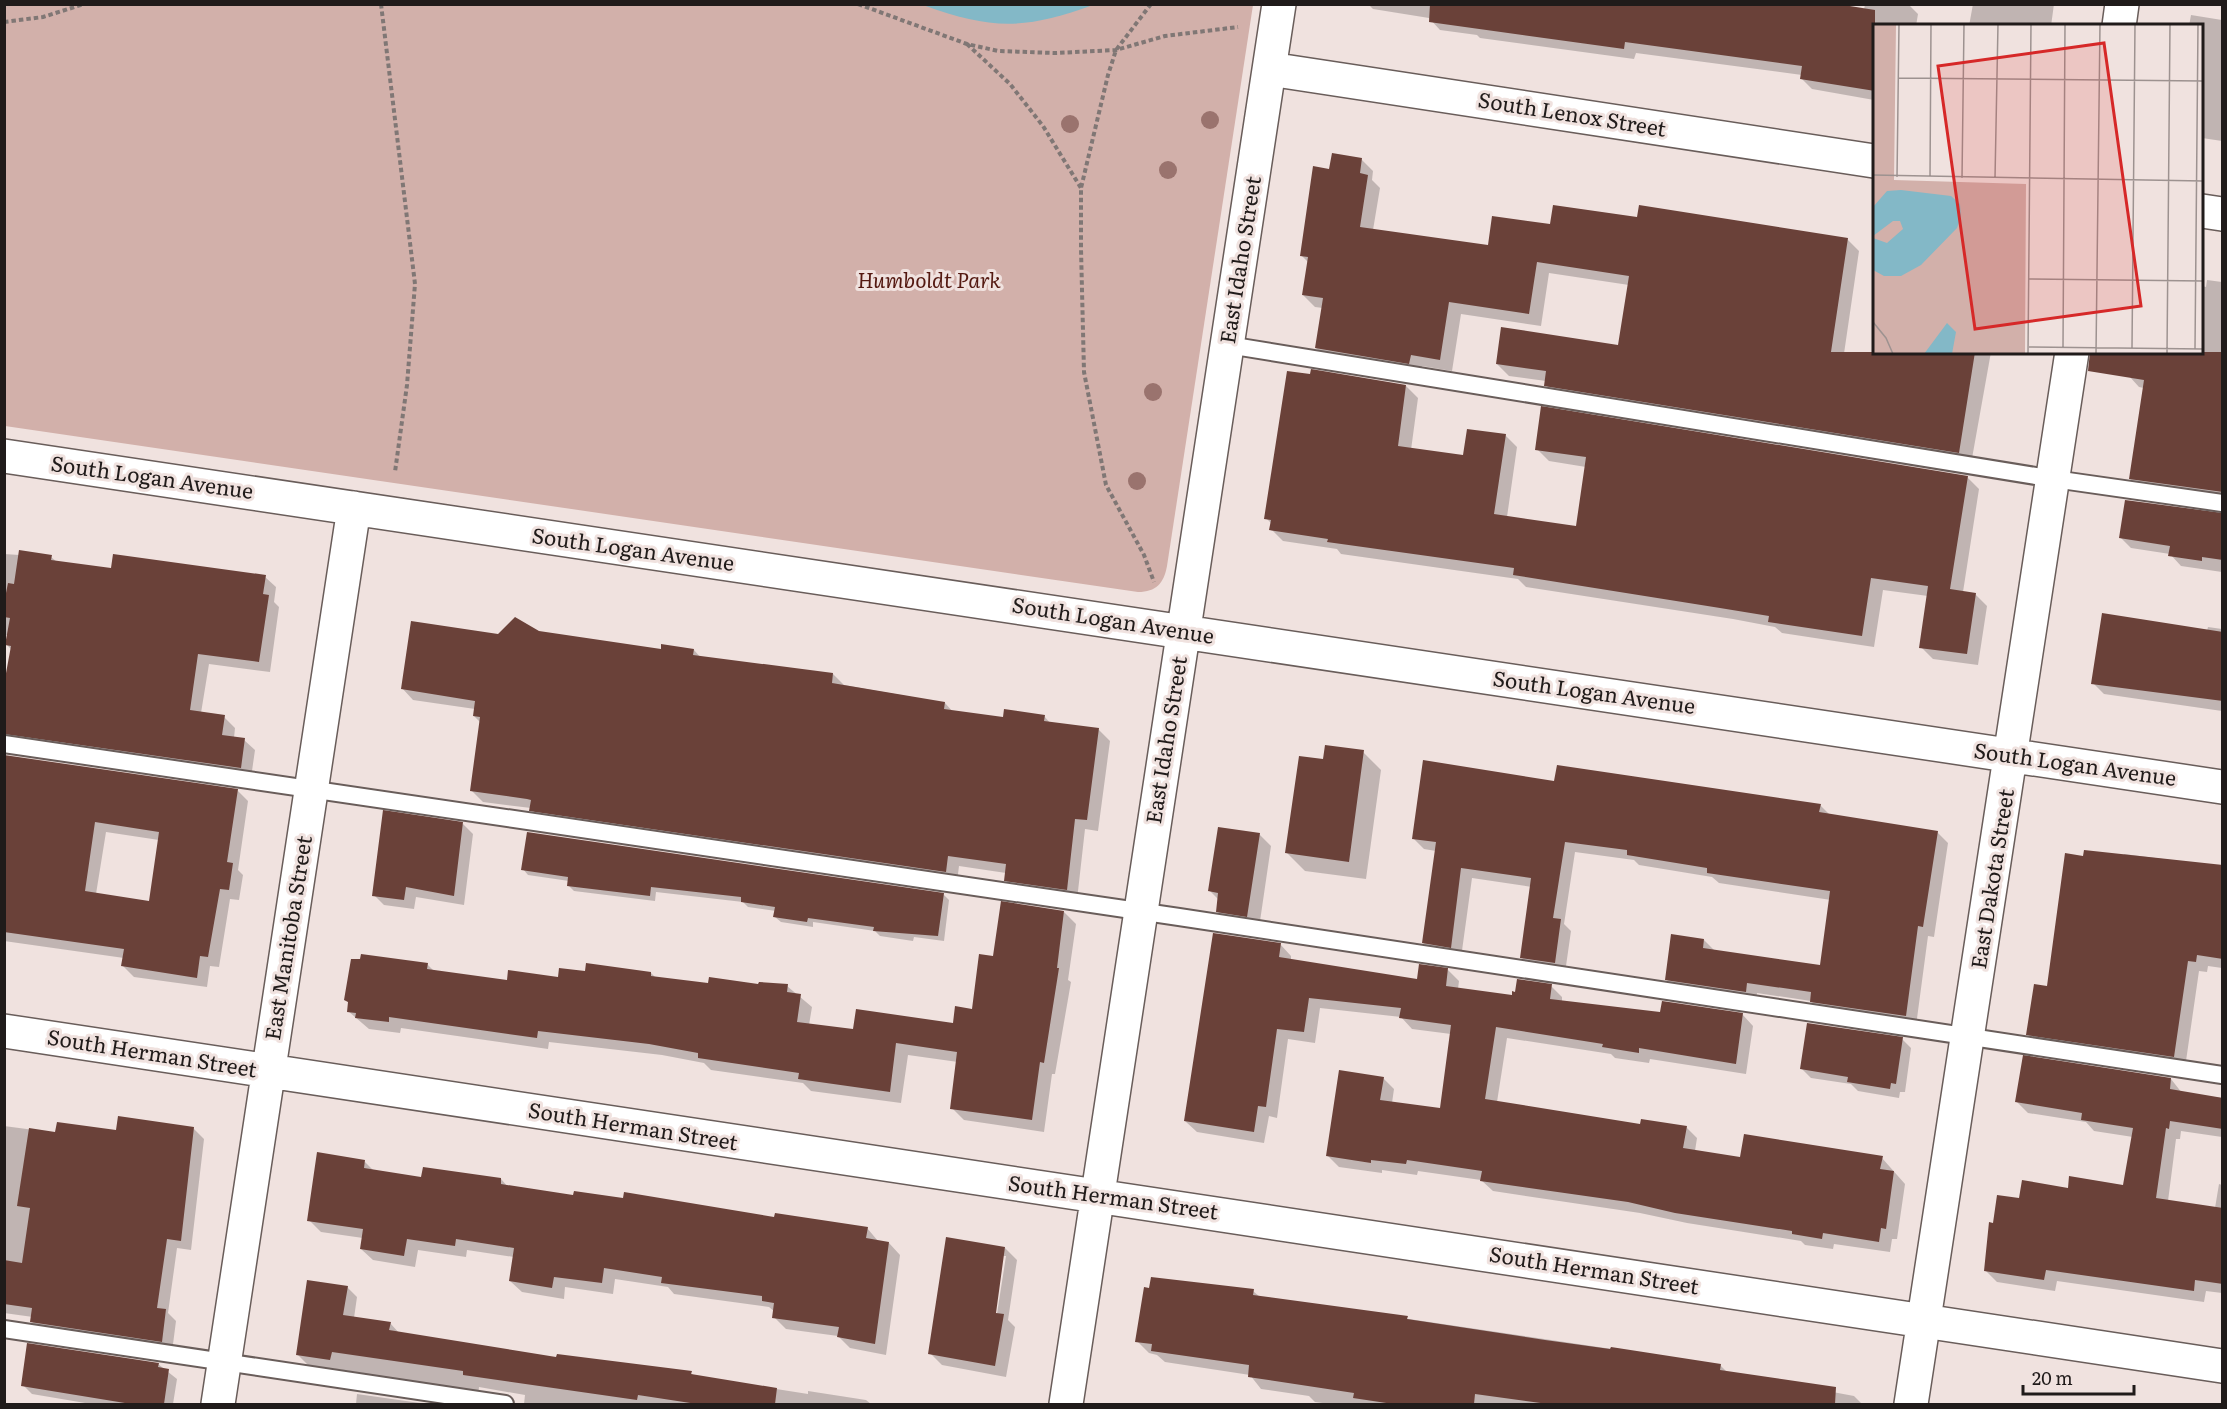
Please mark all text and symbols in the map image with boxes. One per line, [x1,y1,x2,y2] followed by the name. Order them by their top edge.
[1873,24,2203,354] inset map
[1476,82,1669,143] street label: South Lenox Street
[1210,173,1267,346] street label: East Idaho Street
[857,263,1001,294] park label: Humboldt Park
[49,446,256,505] street label: South Logan Avenue
[530,518,737,577] street label: South Logan Avenue
[1010,587,1217,650] street label: South Logan Avenue
[1136,653,1193,826] street label: East Idaho Street
[1491,661,1698,720] street label: South Logan Avenue
[1972,733,2179,792] street label: South Logan Avenue
[1961,786,2020,971] street label: East Dakota Street
[255,833,318,1042] street label: East Manitoba Street
[45,1020,260,1083] street label: South Herman Street
[526,1093,741,1156] street label: South Herman Street
[1006,1165,1221,1226] street label: South Herman Street
[1487,1237,1702,1300] street label: South Herman Street
[2023,1358,2134,1396] scale bar
[2032,1364,2073,1391] text: 20 m

